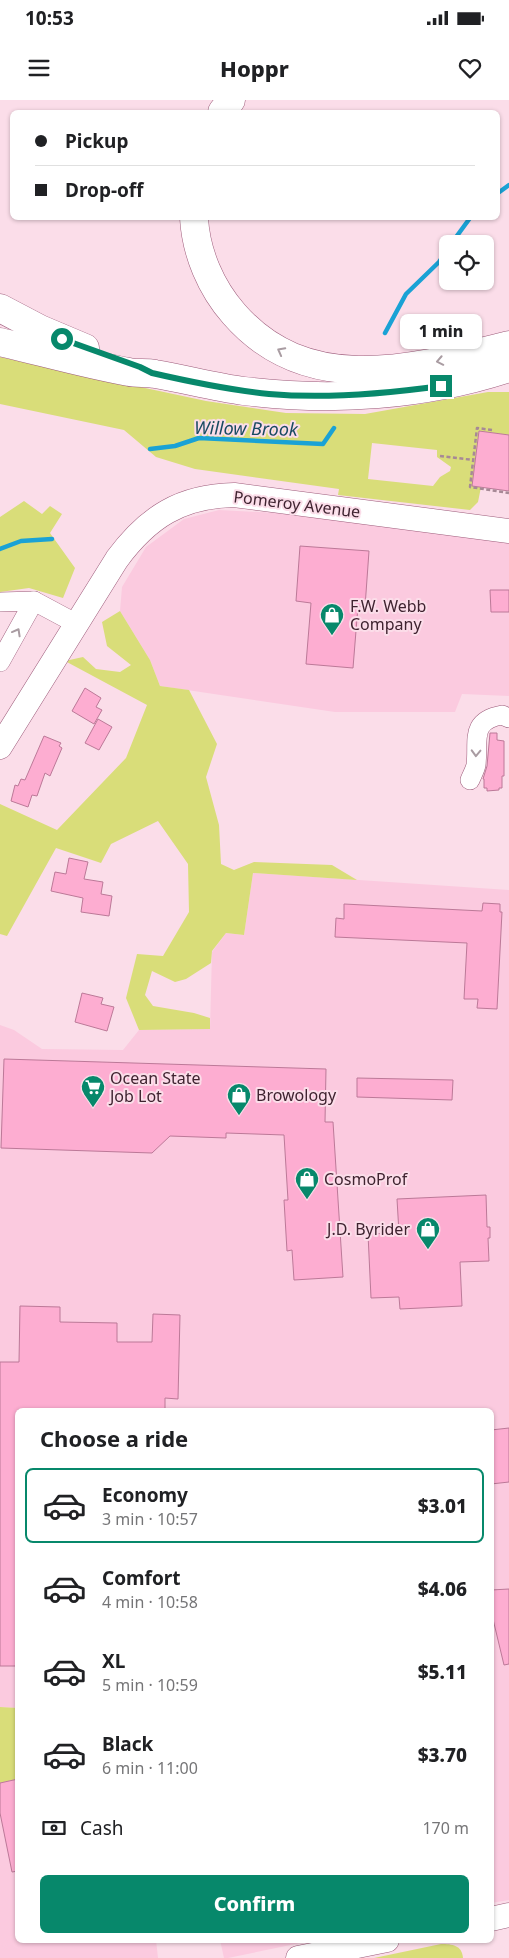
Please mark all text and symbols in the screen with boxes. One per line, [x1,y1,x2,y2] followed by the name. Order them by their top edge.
[25,5,74,31] text: 10:53
[220,53,289,83] text: Hoppr
[25,54,53,82] icon: menu
[456,54,484,82] icon: heart
[65,128,128,154] text: Pickup
[65,177,144,203] text: Drop-off
[439,235,494,290] map controls
[439,235,494,290] button: locate
[400,314,482,348] callout: 1 min
[419,320,463,342] text: 1 min
[51,328,73,350] route start
[277,347,286,357] one-way arrow
[435,356,444,366] one-way arrow
[430,375,452,397] route end
[194,415,299,441] water label: Willow Brook
[232,485,362,523] street label: Pomeroy Avenue
[350,595,426,635] place label: F.W. Webb Company
[319,602,345,636] shop icon: F.W. Webb Company
[11,628,21,637] one-way arrow
[471,750,481,757] one-way arrow
[108,1067,201,1107] place label: Ocean State Job Lot
[80,1074,106,1108] supermarket icon: Ocean State Job Lot
[226,1082,252,1116] shop icon: Browology
[256,1084,337,1106] place label: Browology
[294,1166,320,1200] shop icon: CosmoProf
[324,1168,409,1190] place label: CosmoProf
[415,1216,441,1250] shop icon: J.D. Byrider
[325,1218,410,1240] place label: J.D. Byrider
[40,1423,188,1453] text: Choose a ride
[102,1482,188,1508] text: Economy
[42,1483,87,1528] icon: car
[418,1493,467,1519] text: $3.01
[102,1508,198,1530] text: 3 min · 10:57
[102,1565,181,1591] text: Comfort
[42,1566,87,1611] icon: car
[418,1576,467,1602] text: $4.06
[102,1591,198,1613] text: 4 min · 10:58
[102,1648,125,1674] text: XL
[42,1649,87,1694] icon: car
[418,1659,467,1685] text: $5.11
[102,1674,198,1696] text: 5 min · 10:59
[102,1731,153,1757] text: Black
[42,1732,87,1777] icon: car
[418,1742,467,1768] text: $3.70
[102,1757,198,1779] text: 6 min · 11:00
[40,1814,68,1842] icon: cash
[80,1815,124,1841] text: Cash
[422,1817,469,1839] text: 170 m
[40,1875,469,1933] button: Confirm

